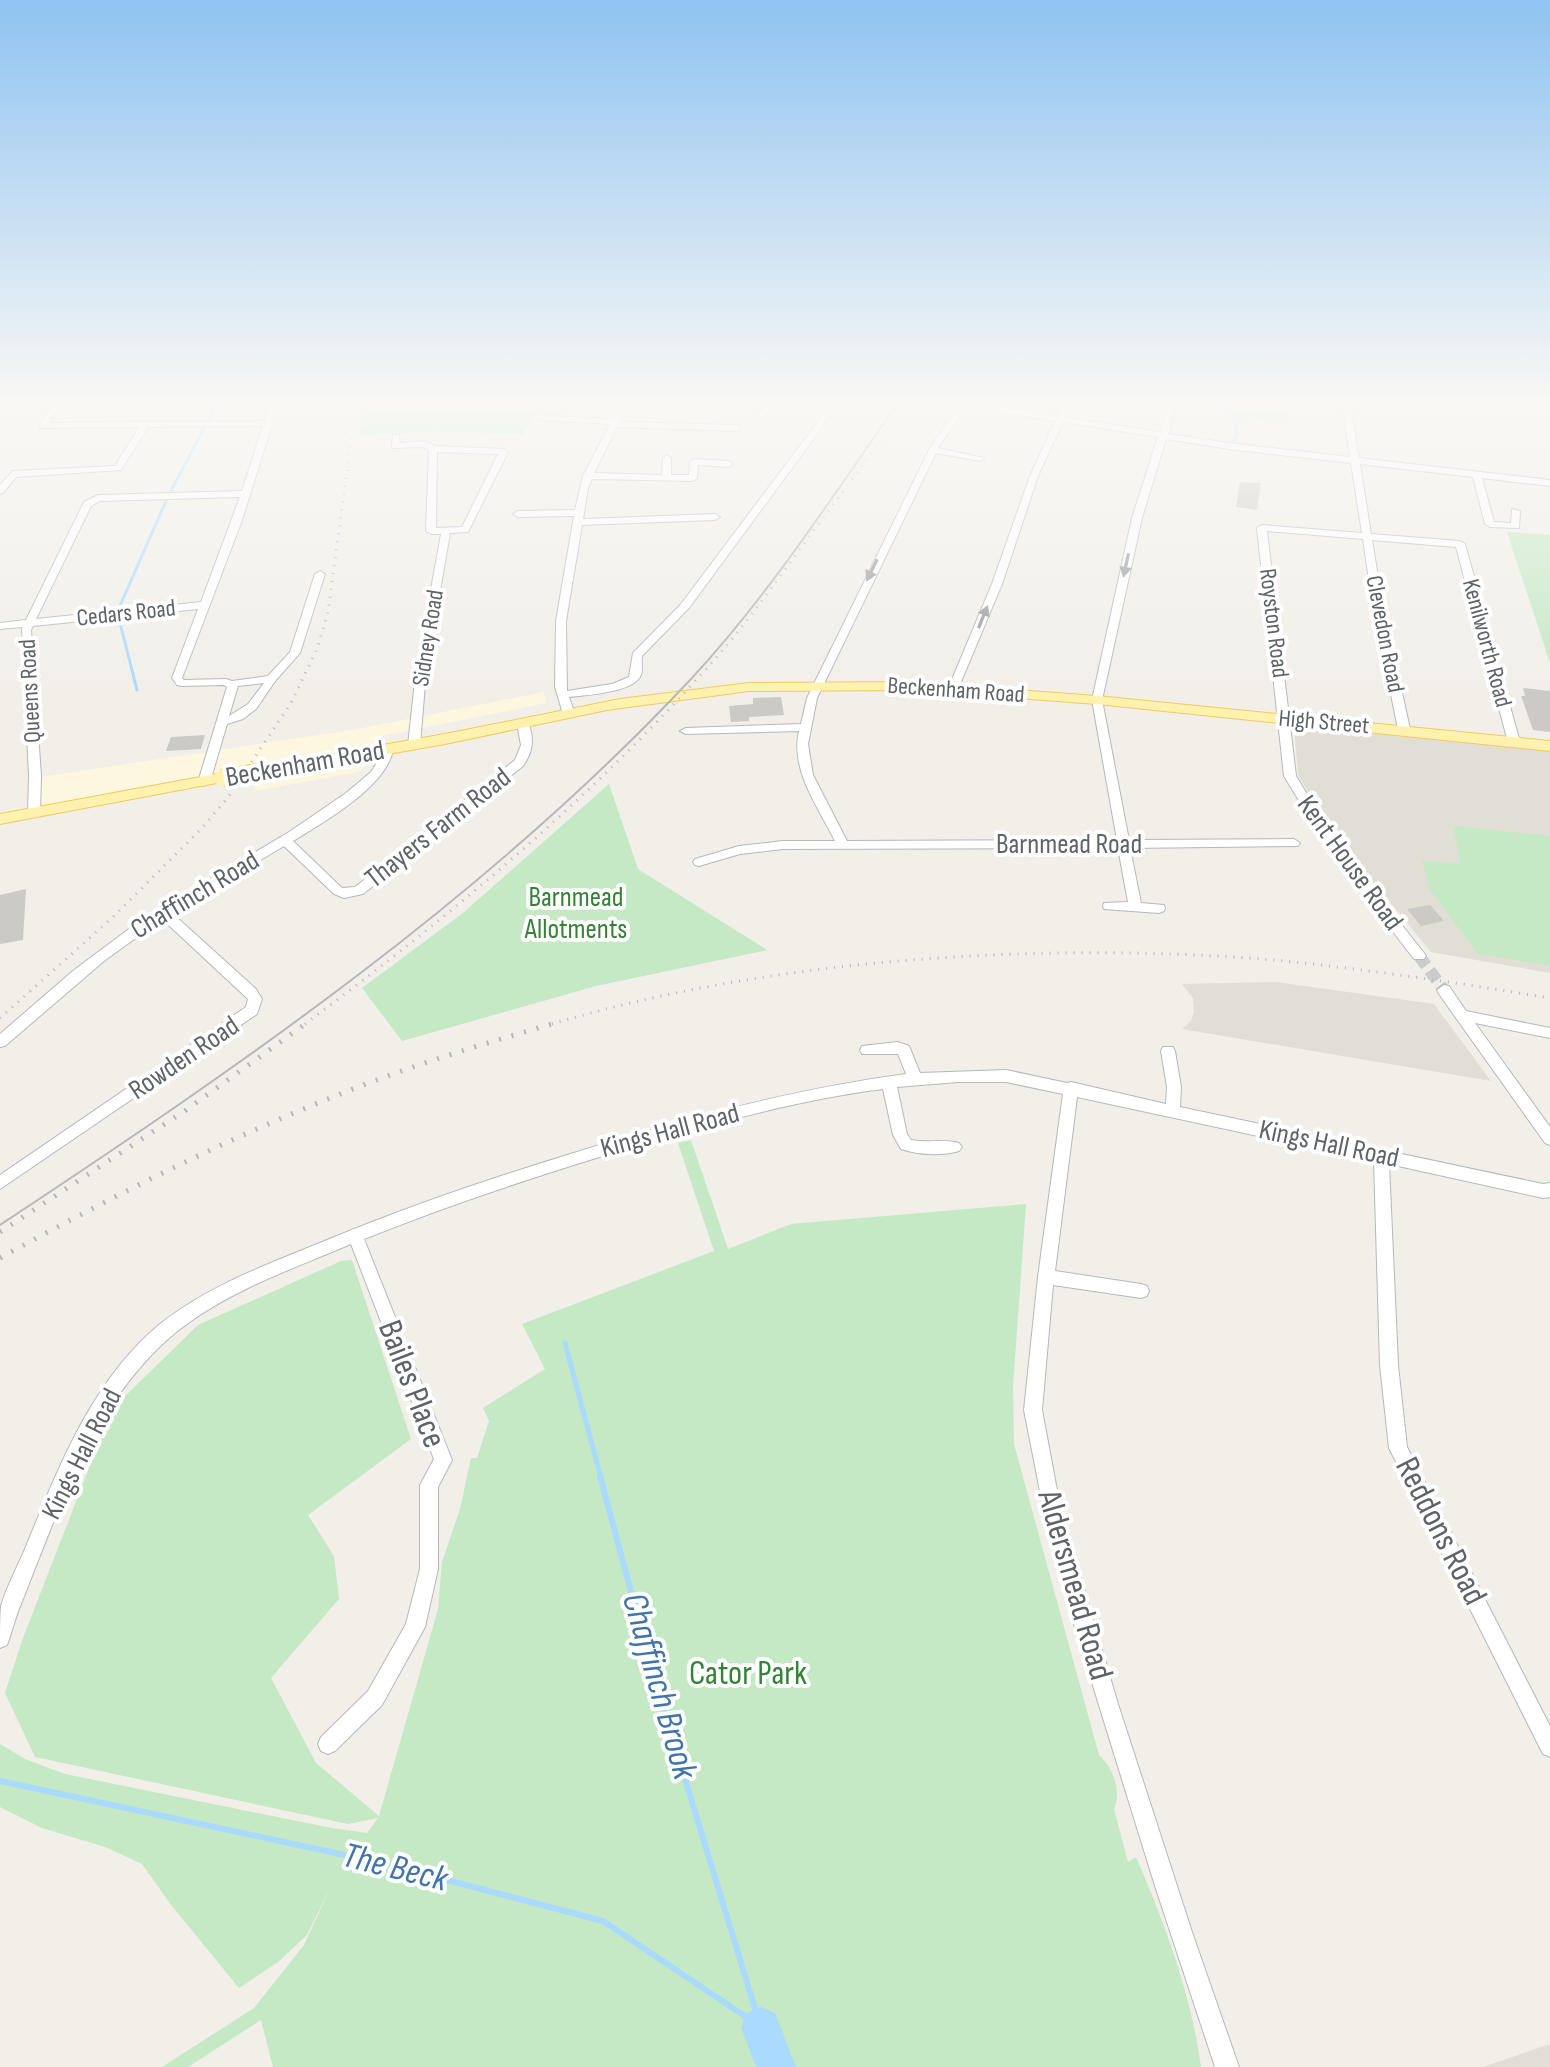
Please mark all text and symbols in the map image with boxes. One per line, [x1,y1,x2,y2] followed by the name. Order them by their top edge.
[1119,553,1132,578] one-way arrow
[865,558,879,581] one-way arrow
[1253,567,1295,679] street label: Royston Road
[1359,573,1411,695] street label: Clevedon Road
[1456,576,1518,710] street label: Kenilworth Road
[406,588,450,688] street label: Sidney Road
[75,593,177,633] street label: Cedars Road
[977,605,990,629] one-way arrow
[13,638,47,744] street label: Queens Road
[886,671,1026,709] street label: Beckenham Road
[1277,704,1371,740] street label: High Street
[223,734,387,794] street label: Beckenham Road
[359,761,517,895] street label: Thayers Farm Road
[1290,789,1410,937] street label: Kent House Road
[996,828,1142,861] street label: Barnmead Road
[125,844,265,946] street label: Chaffinch Road
[524,881,627,946] park label: Barnmead Allotments
[123,1009,245,1107] street label: Rowden Road
[597,1097,743,1165] street label: Kings Hall Road
[1256,1113,1402,1175] street label: Kings Hall Road
[369,1314,455,1454] street label: Bailes Place
[35,1383,129,1525] street label: Kings Hall Road
[1386,1450,1496,1612] street label: Reddons Road
[1028,1484,1122,1685] street label: Aldersmead Road
[612,1588,706,1785] water label: Chaffinch Brook
[689,1653,807,1694] park label: Cator Park
[338,1834,453,1902] water label: The Beck

